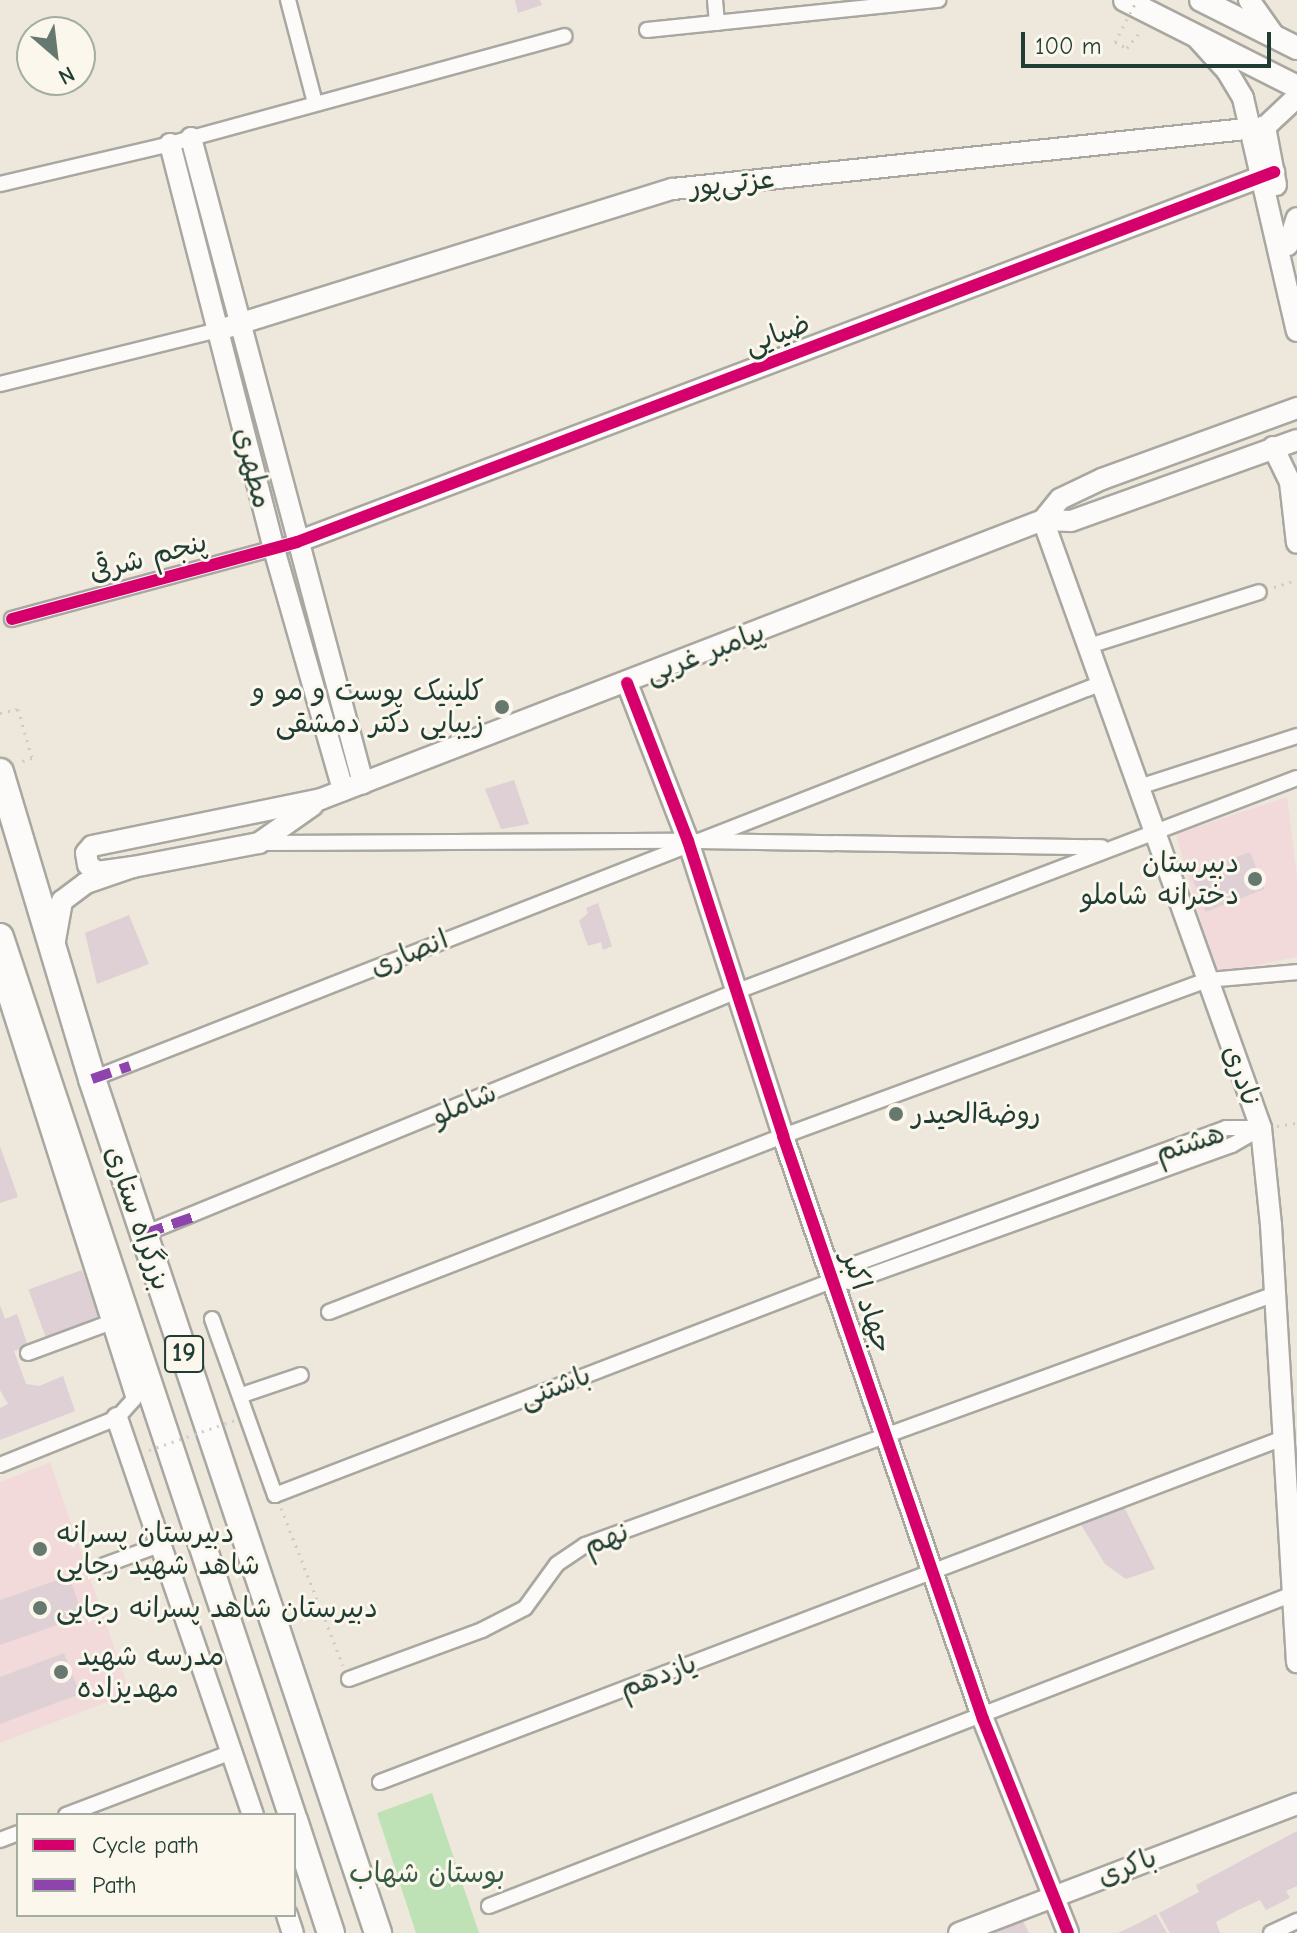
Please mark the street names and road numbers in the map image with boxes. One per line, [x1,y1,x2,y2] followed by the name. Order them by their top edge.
[688,162,776,204] street label: عزتی‌پور
[739,306,815,362] street label: ضیایی
[227,424,279,512] street label: مطهری
[85,525,211,589] street label: پنجم شرقی
[641,615,769,691] street label: پیامبر غربی
[365,922,453,984] street label: انصاری
[1215,1040,1269,1112] street label: نادری
[427,1075,501,1133] street label: شاملو
[1151,1116,1229,1170] street label: هشتم
[98,1141,178,1295] street label: بزرگراه ستاری
[834,1247,900,1357] street label: جهاد اکبر
[164,1332,204,1376] road number: 19
[515,1358,595,1416] street label: باشتنی
[579,1515,633,1563] street label: نهم
[615,1646,701,1706] street label: یازدهم
[1093,1840,1161,1894] street label: باکری

